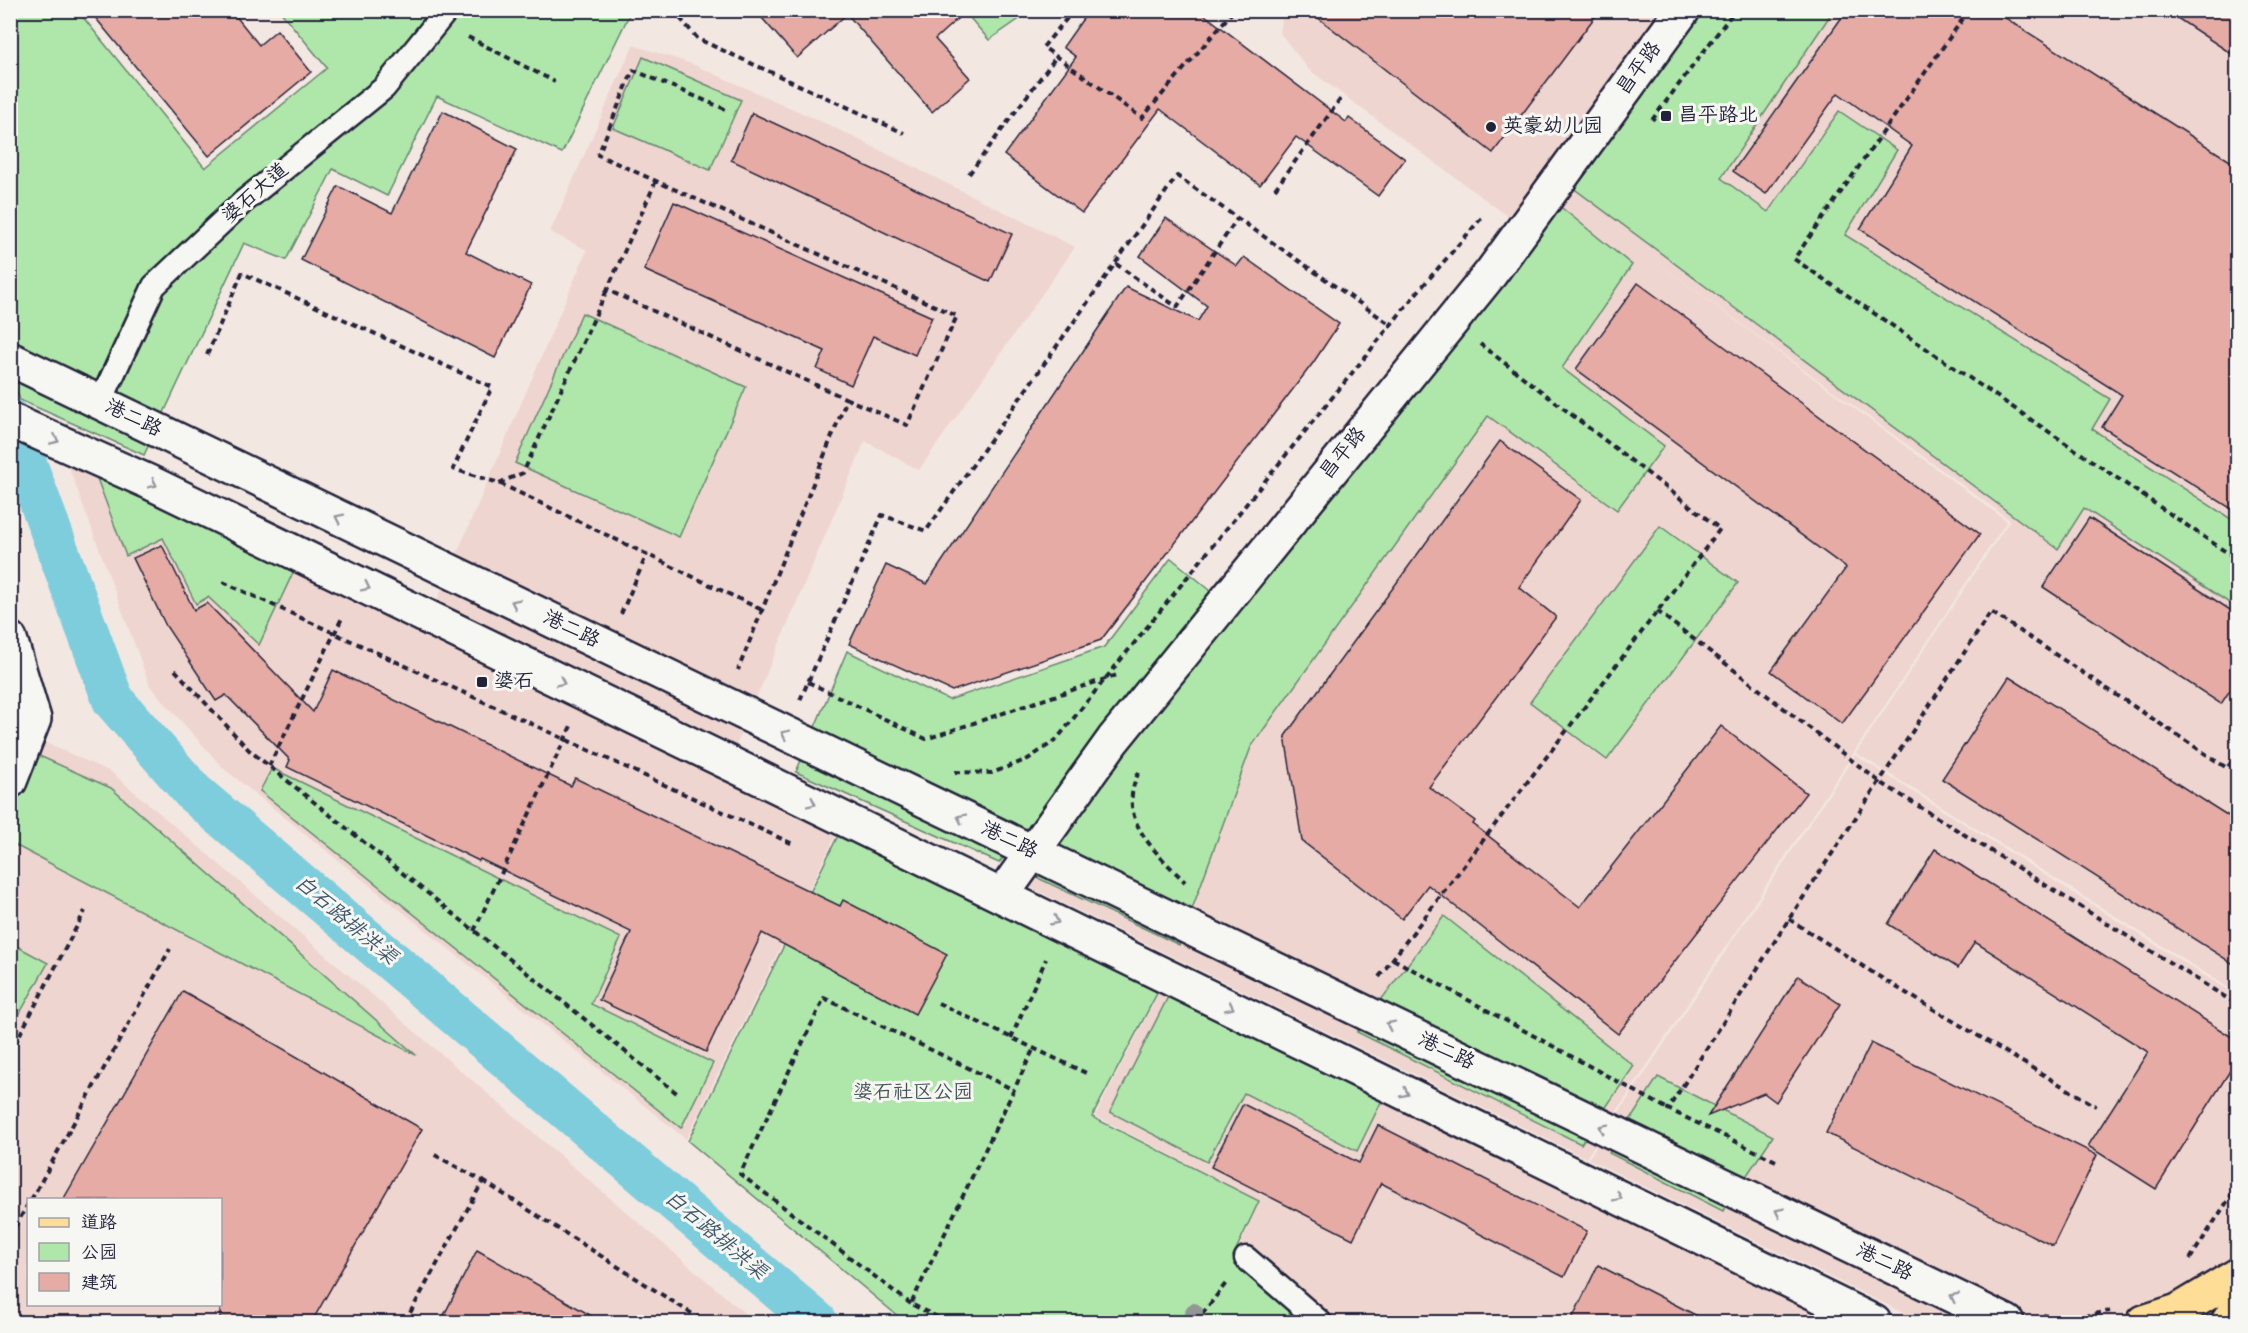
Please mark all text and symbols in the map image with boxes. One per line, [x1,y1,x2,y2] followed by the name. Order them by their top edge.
[1611,35,1670,102] street label: 昌平路
[1678,102,1758,131] place label: 昌平路北
[1659,109,1673,123] marker: 昌平路北
[1503,113,1603,142] place label: 英豪幼儿园
[1484,120,1498,134] marker: 英豪幼儿园
[216,157,296,231] street label: 婆石大道
[100,393,167,446] street label: 港二路
[1314,421,1375,486] street label: 昌平路
[49,433,60,445] one-way arrow
[146,477,157,489] one-way arrow
[335,514,346,526] one-way arrow
[360,580,371,592] one-way arrow
[510,599,521,611] one-way arrow
[538,604,605,657] street label: 港二路
[494,668,534,697] place label: 婆石
[554,674,565,686] one-way arrow
[475,675,489,689] marker: 婆石
[780,729,791,741] one-way arrow
[805,796,816,807] one-way arrow
[956,814,967,826] one-way arrow
[976,815,1043,868] street label: 港二路
[287,869,404,974] water label: 白石路排洪渠
[1048,914,1059,925] one-way arrow
[1223,999,1234,1011] one-way arrow
[1385,1021,1396,1032] one-way arrow
[1413,1026,1480,1079] street label: 港二路
[853,1079,973,1108] park label: 婆石社区公园
[1398,1085,1409,1097] one-way arrow
[1599,1123,1610,1135] one-way arrow
[657,1184,774,1289] water label: 白石路排洪渠
[1611,1189,1622,1201] one-way arrow
[27,1198,222,1306] legend
[1774,1208,1785,1220] one-way arrow
[81,1211,117,1237] text: 道路
[1851,1237,1918,1290] street label: 港二路
[81,1241,117,1267] text: 公园
[81,1271,117,1297] text: 建筑
[1950,1293,1961,1305] one-way arrow

